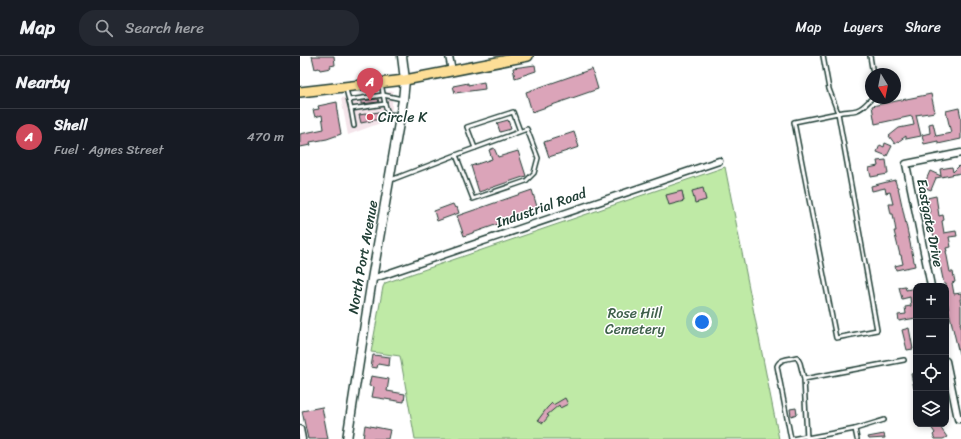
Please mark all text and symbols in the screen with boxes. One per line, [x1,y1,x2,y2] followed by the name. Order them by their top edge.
[79,10,359,46] search box
[20,11,55,44] text: Map
[125,15,204,41] text: Search here
[796,15,821,40] text: Map
[843,15,883,40] text: Layers
[905,15,941,40] text: Share
[93,17,115,39] icon: search
[16,67,70,97] text: Nearby
[357,68,383,101] pin: A
[865,68,901,104] north arrow
[378,105,428,130] place label: Circle K
[54,112,88,138] text: Shell
[365,112,375,122] marker: Circle K
[25,125,33,148] text: A
[247,125,284,148] text: 470 m
[54,138,164,161] text: Fuel · Agnes Street
[909,177,951,269] street label: Eastgate Drive
[491,180,591,235] street label: Industrial Road
[341,198,385,316] street label: North Port Avenue
[913,283,949,427] map controls
[913,283,949,319] button: +
[605,301,666,342] park label: Rose Hill Cemetery
[692,312,712,332] your location
[913,319,949,355] button: −
[913,355,949,391] button: locate
[913,391,949,427] button: layers

